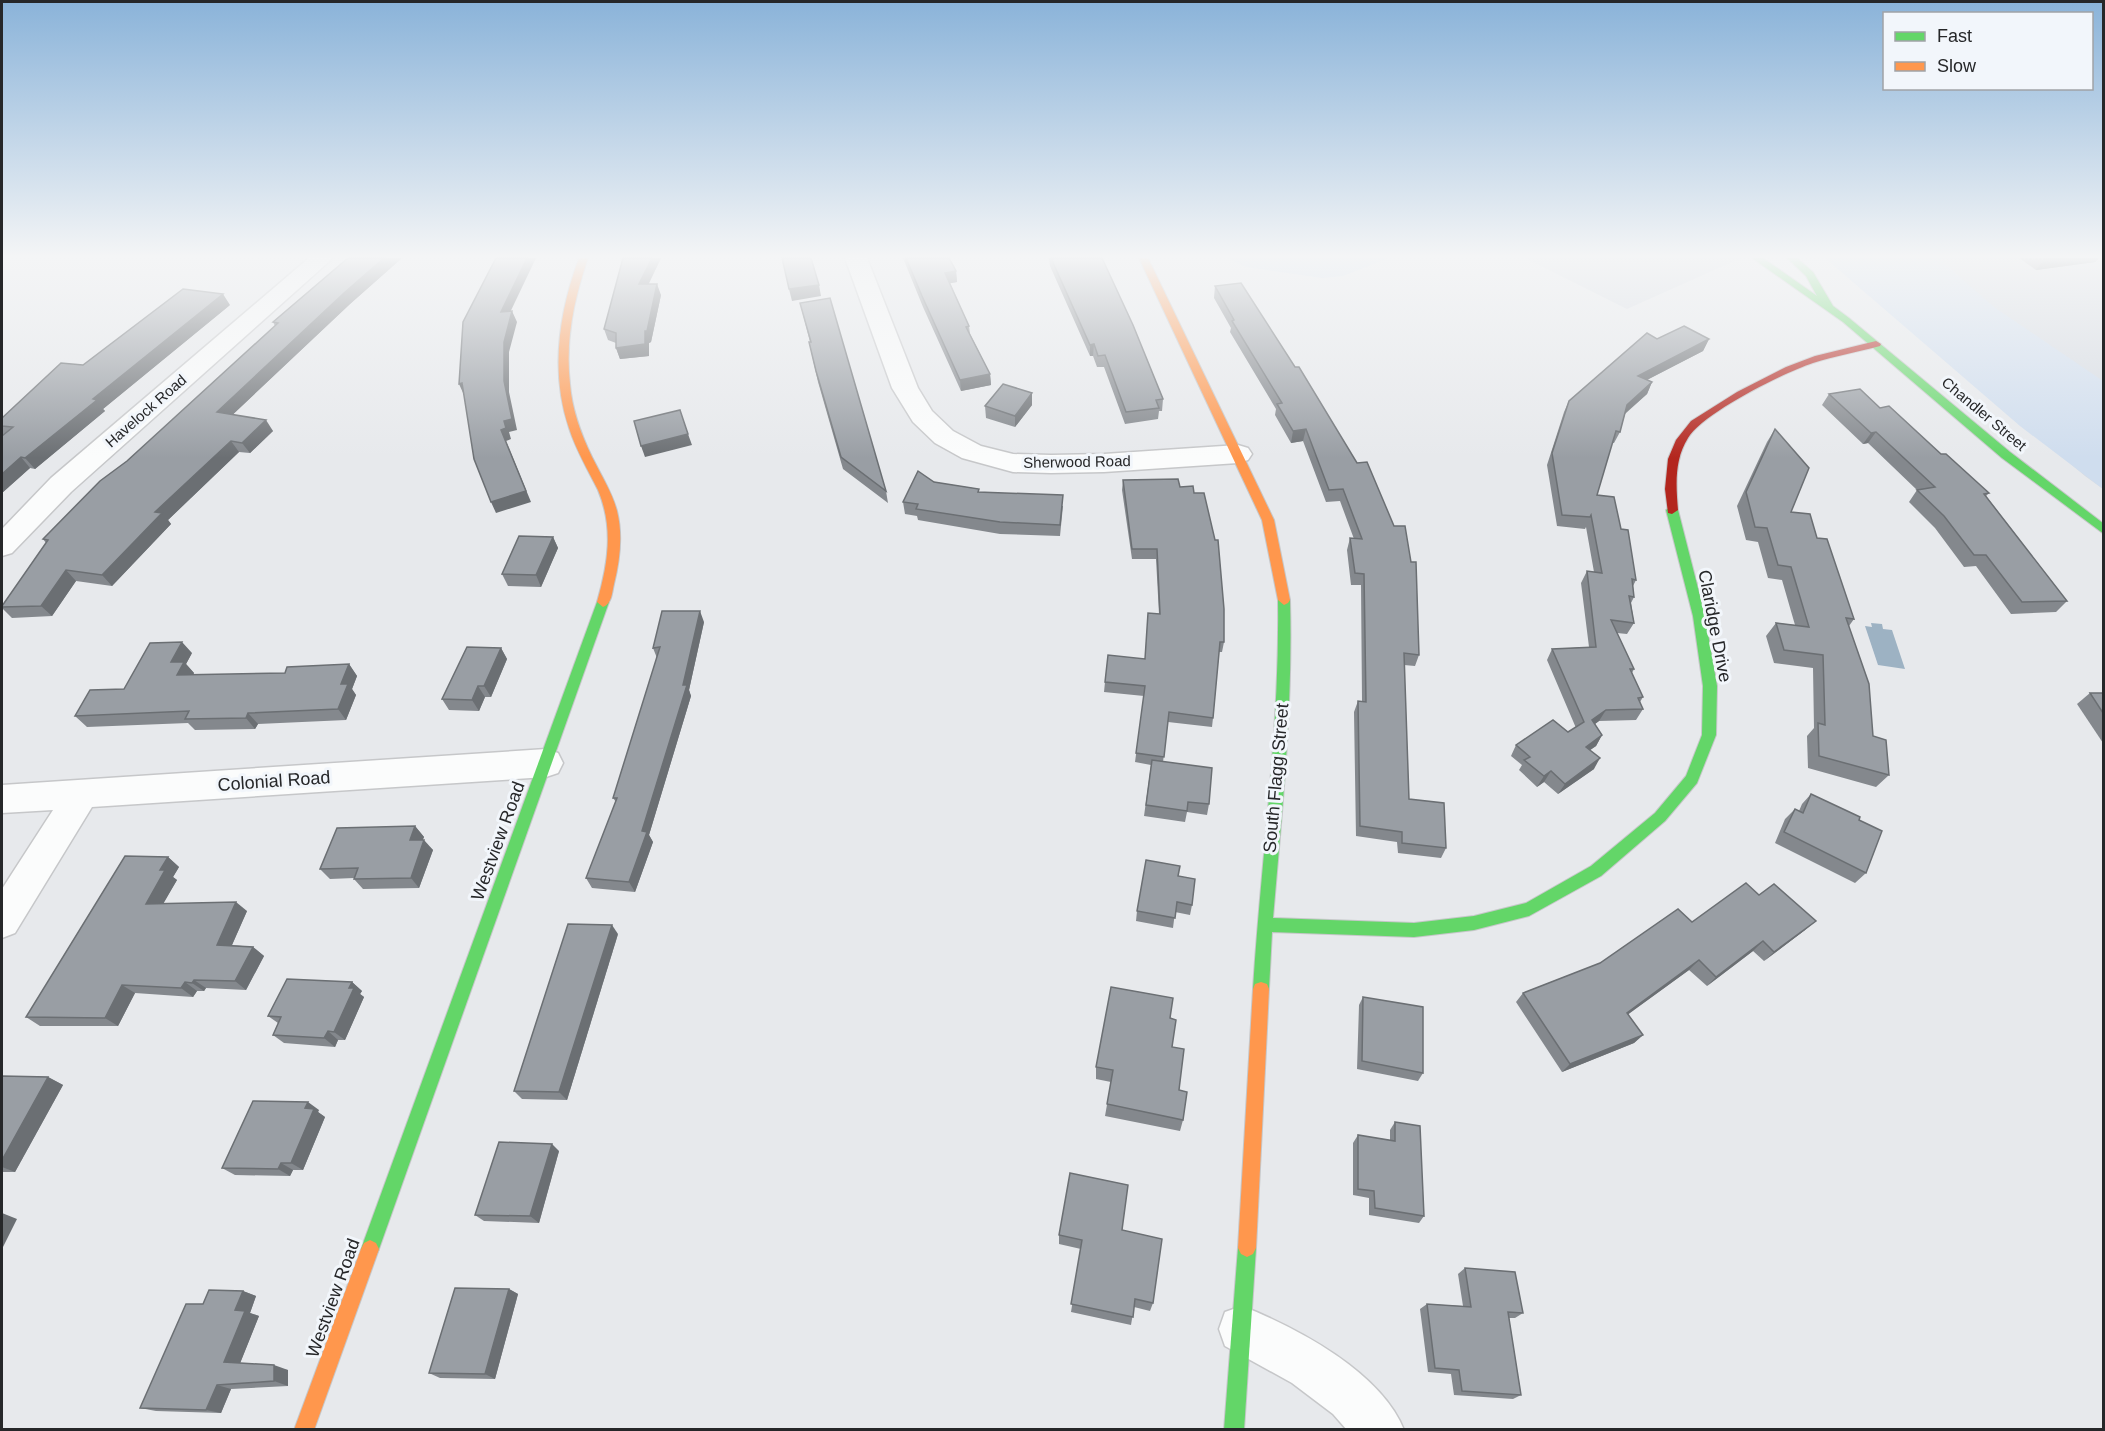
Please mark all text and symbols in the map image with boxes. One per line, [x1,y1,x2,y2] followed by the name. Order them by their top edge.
[1883,12,2093,90] legend
[1937,26,1972,46] text: Fast
[1937,56,1977,76] text: Slow
[102,371,190,450] street label: Havelock Road
[1939,373,2031,454] street label: Chandler Street
[1023,452,1131,471] street label: Sherwood Road
[1694,568,1736,684] street label: Claridge Drive
[1259,702,1293,854] street label: South Flagg Street
[217,767,331,795] street label: Colonial Road
[467,779,529,903] street label: Westview Road
[302,1236,364,1360] street label: Westview Road

